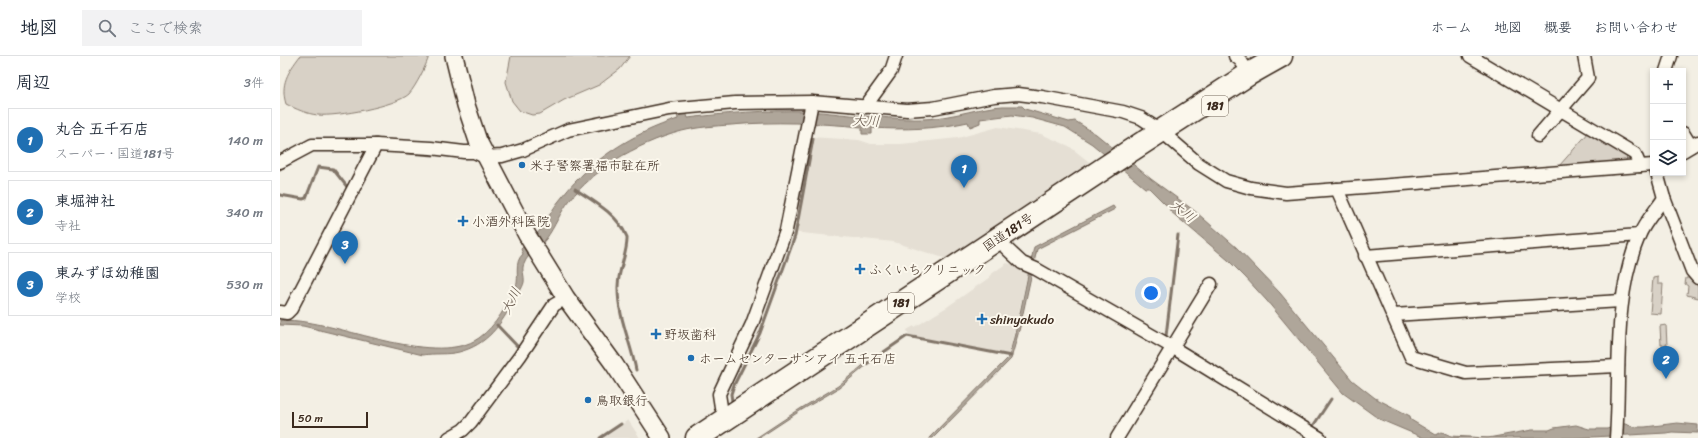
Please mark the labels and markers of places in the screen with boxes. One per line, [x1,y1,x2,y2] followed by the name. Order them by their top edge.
[530,154,660,177] place label: 米子警察署福市駐在所
[951,155,977,188] pin: 1
[517,160,527,170] marker: 米子警察署福市駐在所
[472,210,550,233] place label: 小酒外科医院
[457,215,469,227] marker: 小酒外科医院
[332,231,358,264] pin: 3
[869,258,986,281] place label: ふくいちクリニック
[854,263,866,275] marker: ふくいちクリニック
[989,308,1054,331] place label: shinyakudo
[977,314,987,324] marker: shinyakudo
[664,323,716,346] place label: 野坂歯科
[651,329,661,339] marker: 野坂歯科
[1653,346,1679,379] pin: 2
[699,347,896,370] place label: ホームセンターサンアイ 五千石店
[686,353,696,363] marker: ホームセンターサンアイ 五千石店
[596,389,648,412] place label: 鳥取銀行
[583,395,593,405] marker: 鳥取銀行

